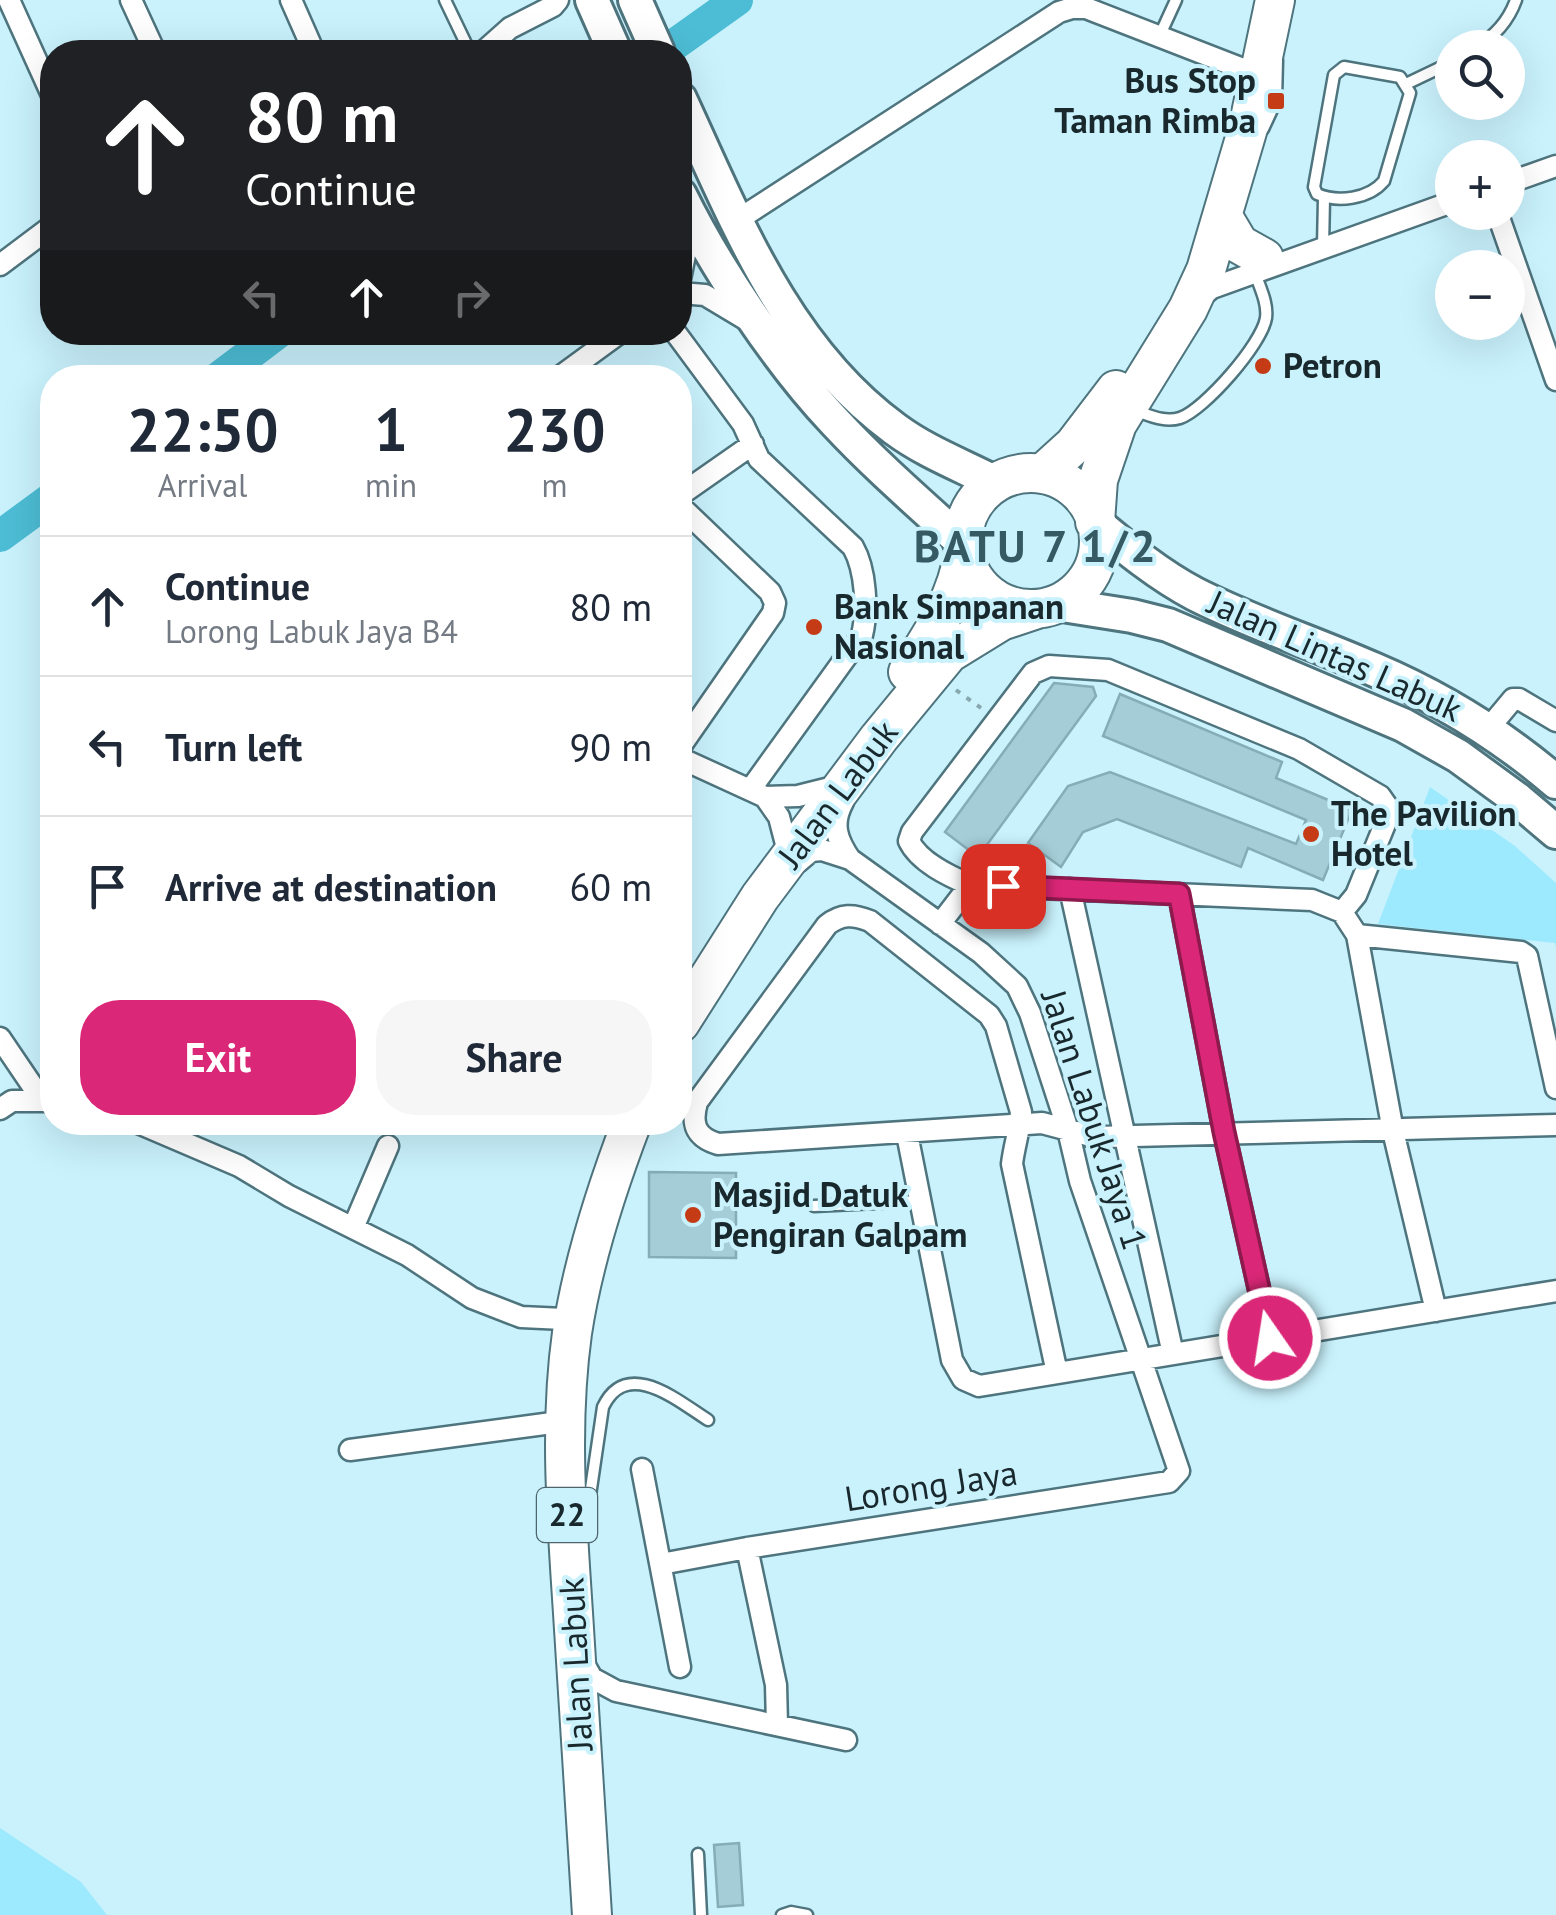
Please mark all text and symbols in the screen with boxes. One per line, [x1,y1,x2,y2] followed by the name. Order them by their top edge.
[1435,30,1525,340] map controls
[1435,30,1525,120] button: search
[1054,57,1256,143] place label: Bus Stop Taman Rimba
[245,71,398,161] text: 80 m
[80,80,210,210] icon: ahead
[1265,90,1287,112] marker: Bus Stop Taman Rimba
[1435,140,1525,230] button: +
[245,159,417,217] text: Continue
[1435,250,1525,340] button: −
[234,270,289,325] icon: left
[339,270,394,325] icon: ahead
[444,270,499,325] icon: right
[1283,342,1382,388] place label: Petron
[1252,355,1274,377] marker: Petron
[126,390,279,468] text: 22:50
[374,390,408,468] text: 1
[504,390,606,468] text: 230
[158,464,247,506] text: Arrival
[365,464,417,506] text: min
[542,464,568,506] text: m
[914,516,1158,574] district label: BATU 7 1/2
[165,561,310,610] text: Continue
[1200,578,1470,732] street label: Jalan Lintas Labuk
[80,579,135,634] icon: ahead
[570,582,652,631] text: 80 m
[834,583,1064,669] place label: Bank Simpanan Nasional
[165,610,458,652] text: Lorong Labuk Jaya B4
[803,616,825,638] marker: Bank Simpanan Nasional
[766,710,908,878] street label: Jalan Labuk
[80,719,135,774] icon: left
[165,722,302,771] text: Turn left
[570,722,652,771] text: 90 m
[1331,790,1517,876] place label: The Pavilion Hotel
[1300,823,1322,845] marker: The Pavilion Hotel
[961,844,1046,929] pin
[80,859,135,914] icon: arrive
[976,859,1031,914] icon: arrive
[165,862,497,911] text: Arrive at destination
[570,862,652,911] text: 60 m
[1031,982,1159,1256] street label: Jalan Labuk Jaya 1
[80,1000,356,1115] button: Exit
[376,1000,652,1115] button: Share
[713,1171,967,1257] place label: Masjid Datuk Pengiran Galpam
[682,1204,704,1226] marker: Masjid Datuk Pengiran Galpam
[1218,1286,1322,1390] position arrow
[841,1449,1020,1521] street label: Lorong Jaya
[537,1488,597,1542] road number: 22
[547,1576,603,1754] street label: Jalan Labuk

